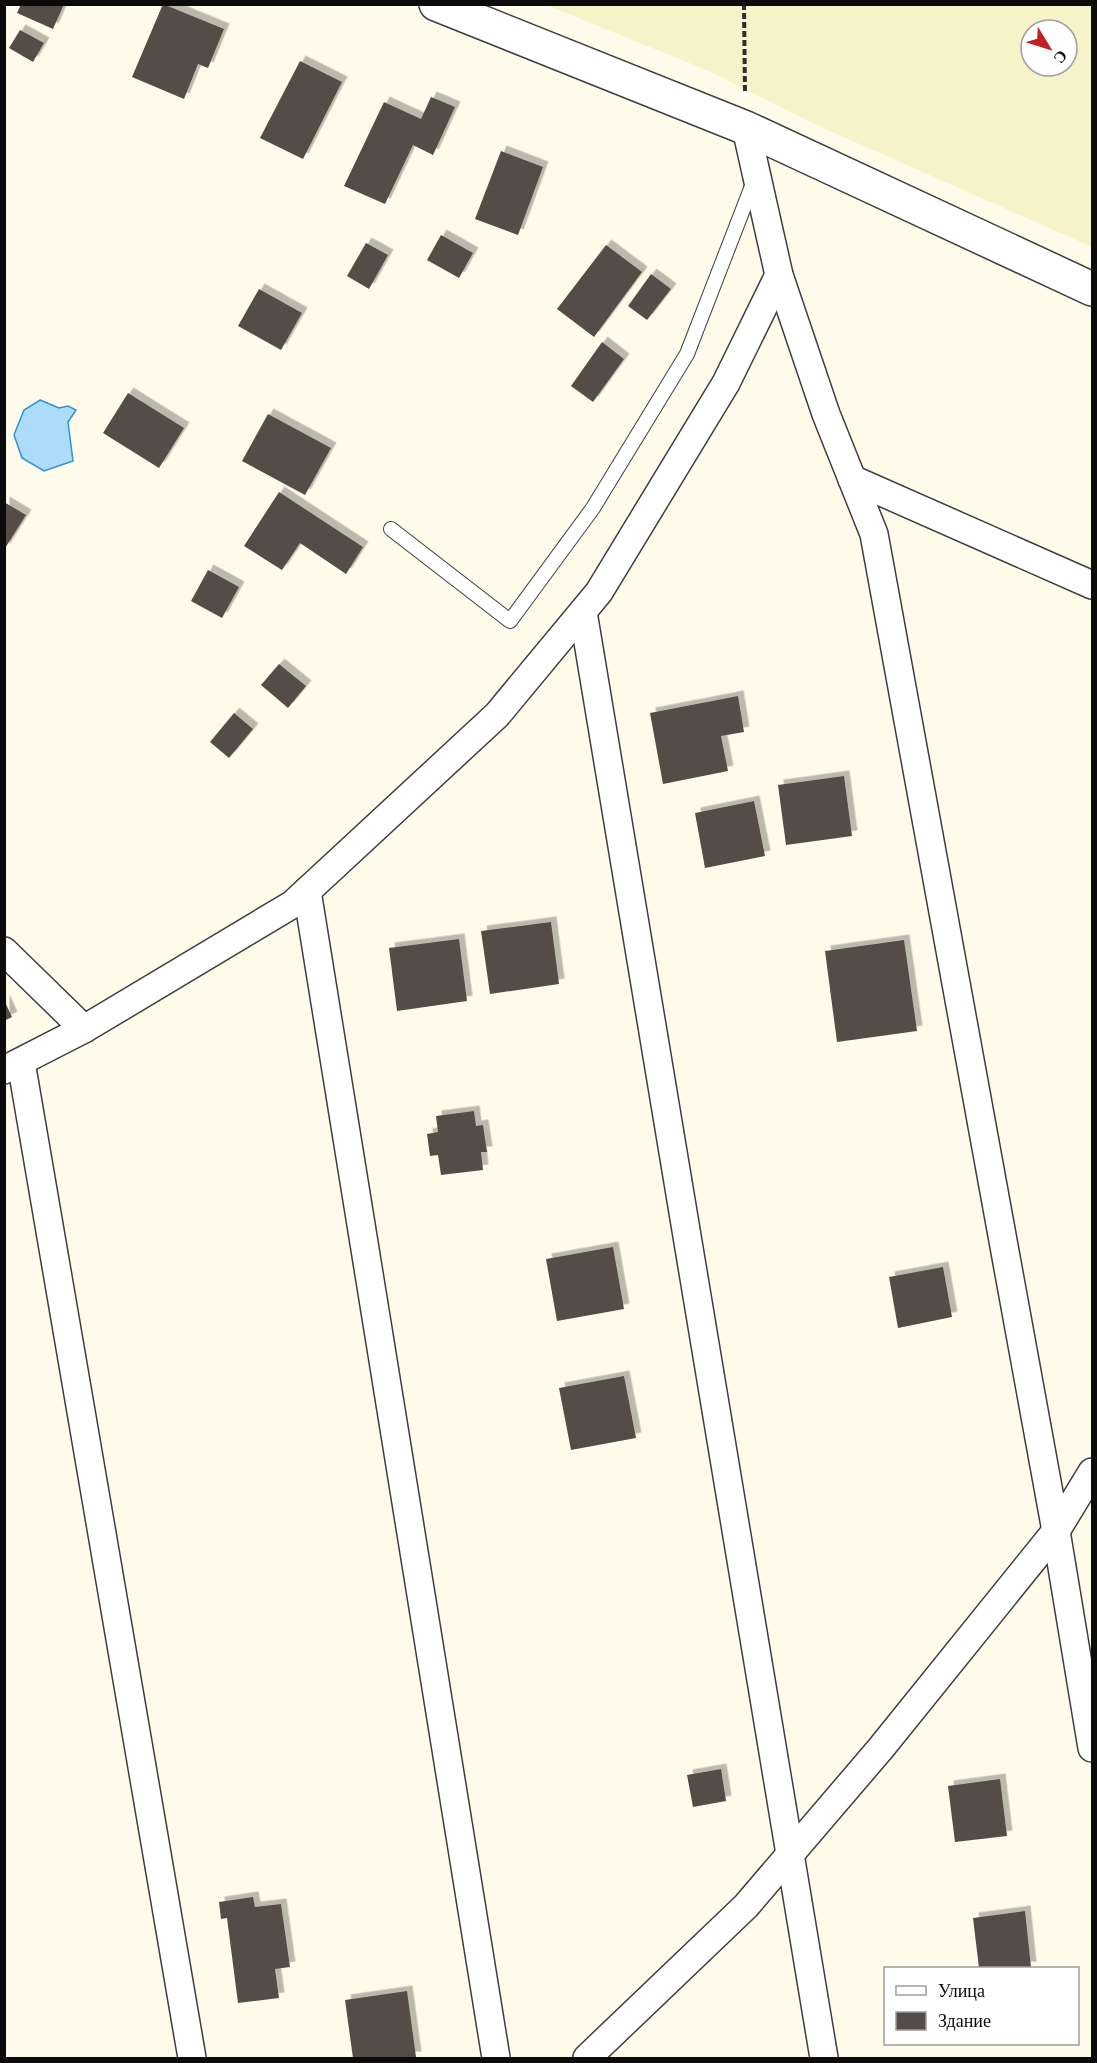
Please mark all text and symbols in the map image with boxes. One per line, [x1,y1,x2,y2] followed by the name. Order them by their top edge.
[1019,18,1079,78] north arrow
[1050,47,1071,67] text: С
[884,1967,1079,2045] legend
[938,1981,985,2001] text: Улица
[938,2011,991,2031] text: Здание

